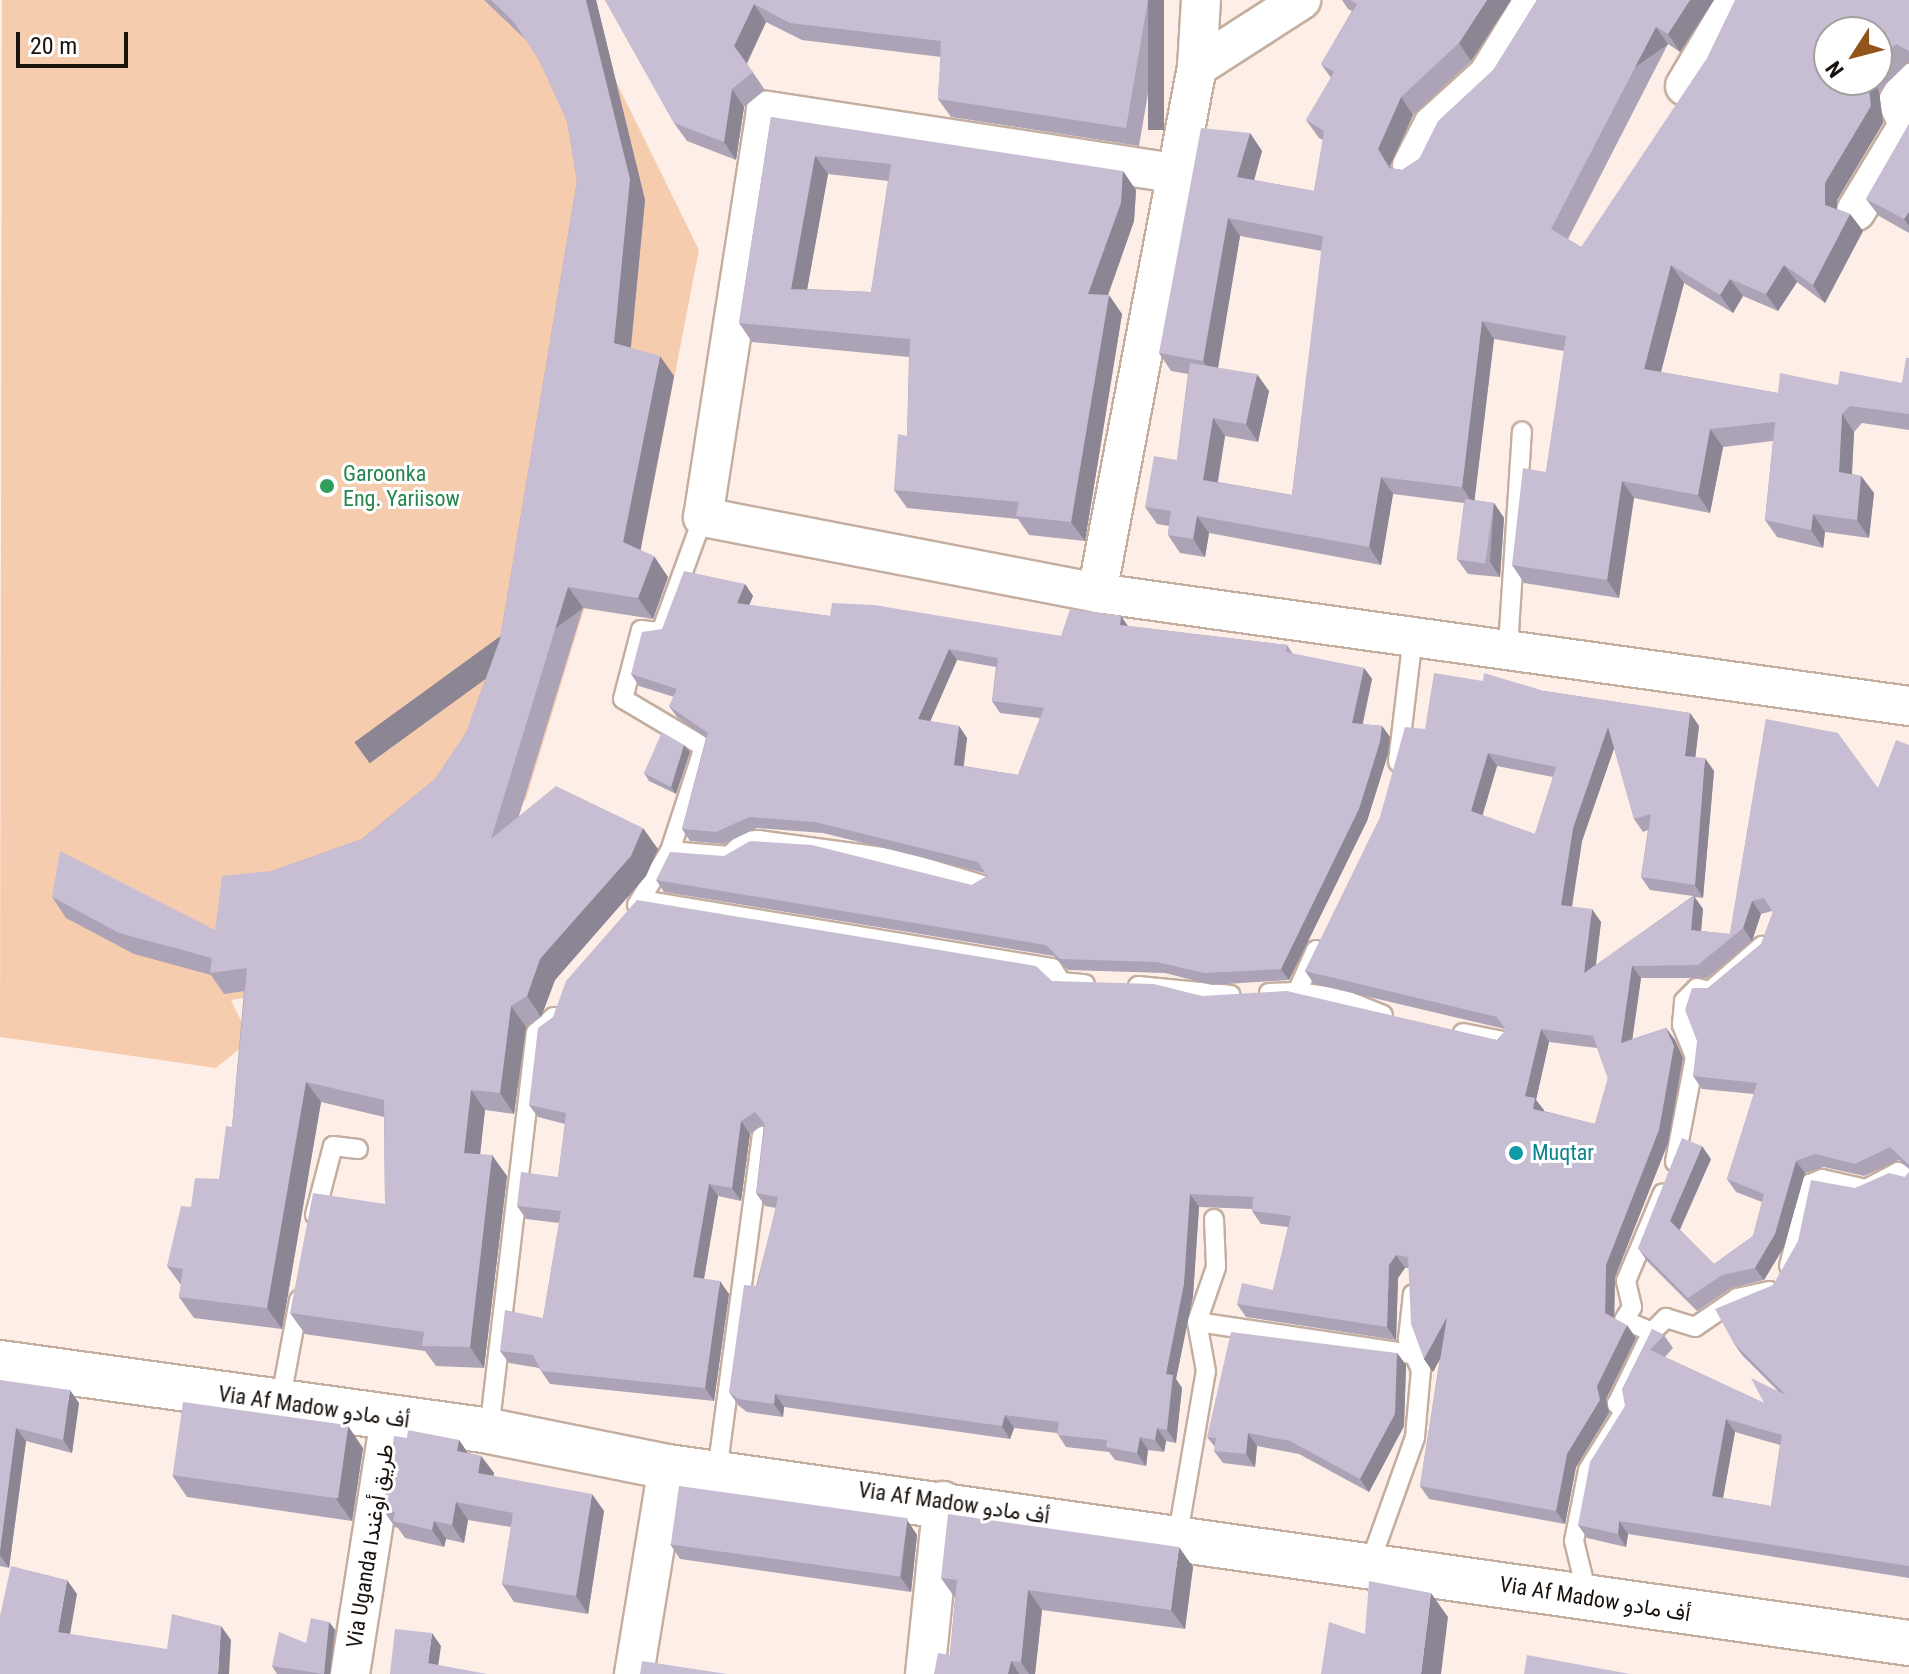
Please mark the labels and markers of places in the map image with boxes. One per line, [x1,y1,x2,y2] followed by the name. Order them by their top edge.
[343,460,460,512] place label: Garoonka Eng. Yariisow
[318,477,336,495] marker: Garoonka Eng. Yariisow
[1532,1140,1594,1166] place label: Muqtar
[1507,1144,1525,1162] marker: Muqtar

